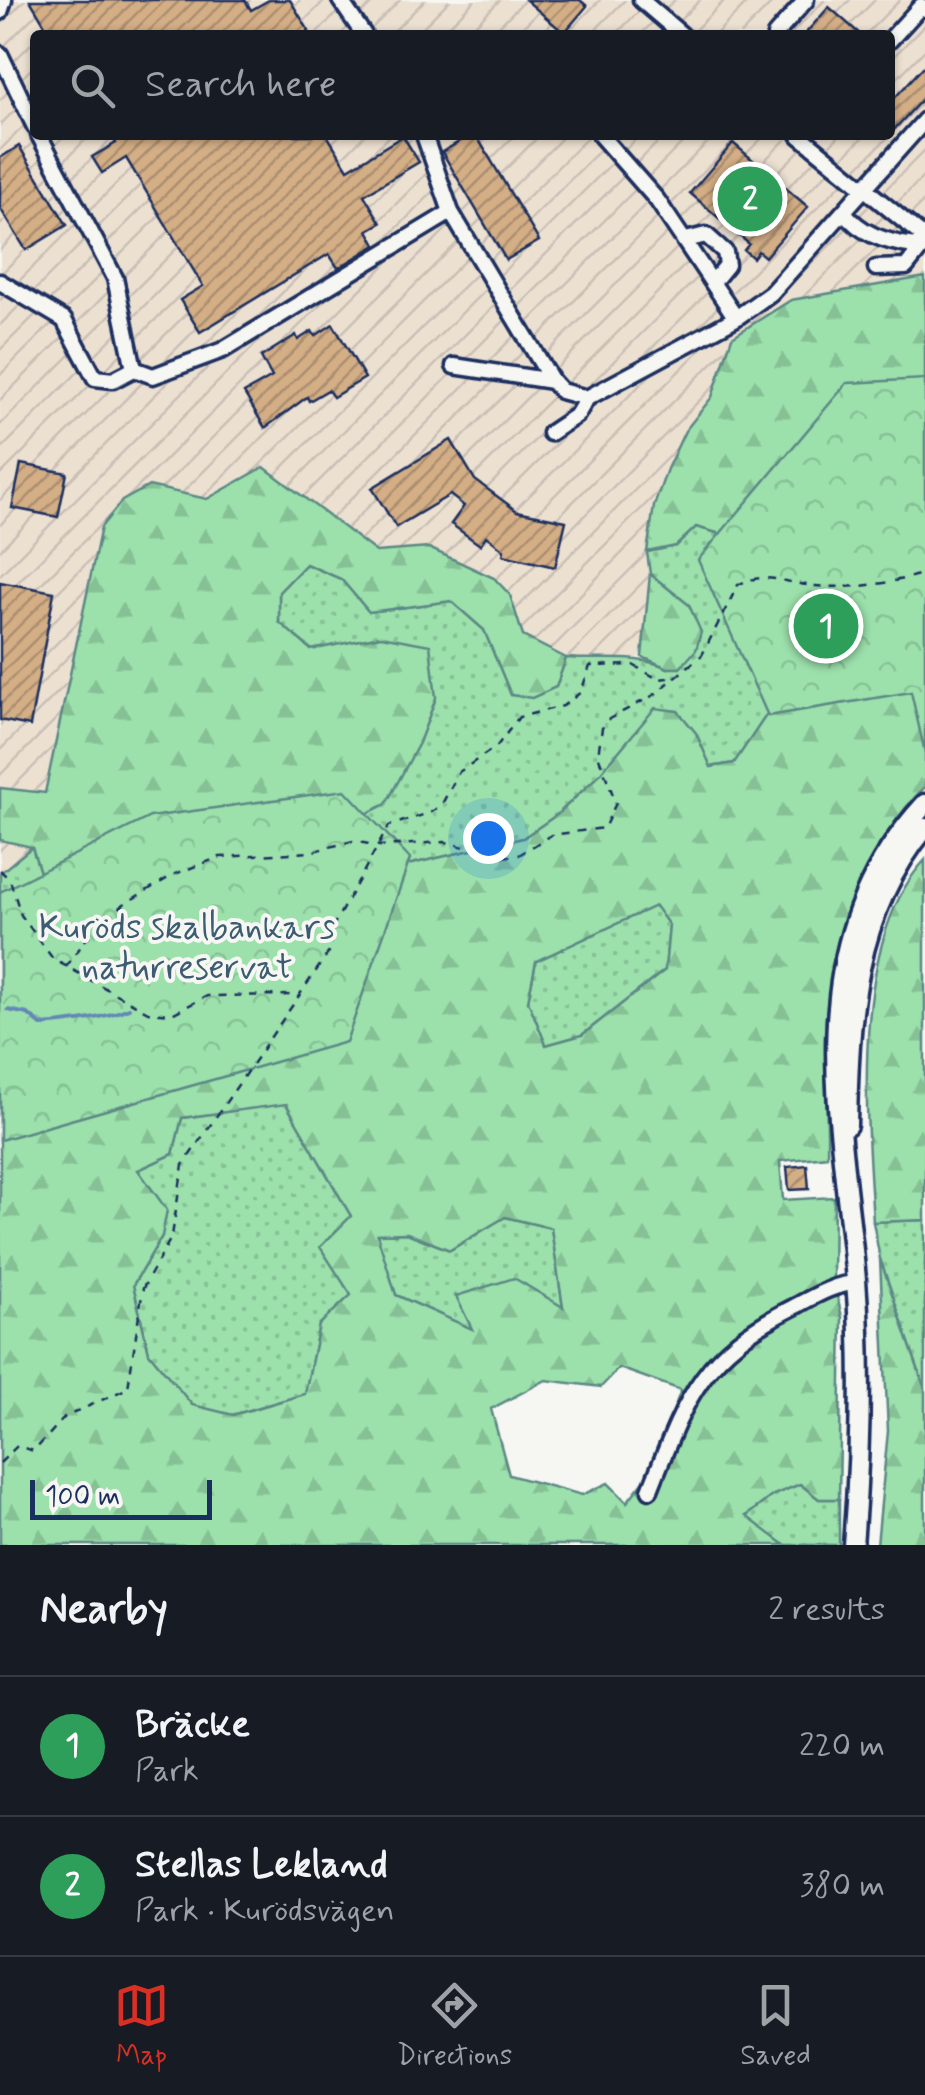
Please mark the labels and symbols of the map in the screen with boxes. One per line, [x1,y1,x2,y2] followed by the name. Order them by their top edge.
[718,162,782,236] pin: 2
[794,588,858,664] pin: 1
[463,813,514,864] your location
[39,905,335,991] park label: Kuröds skalbankars naturreservat
[30,1475,212,1520] scale bar

